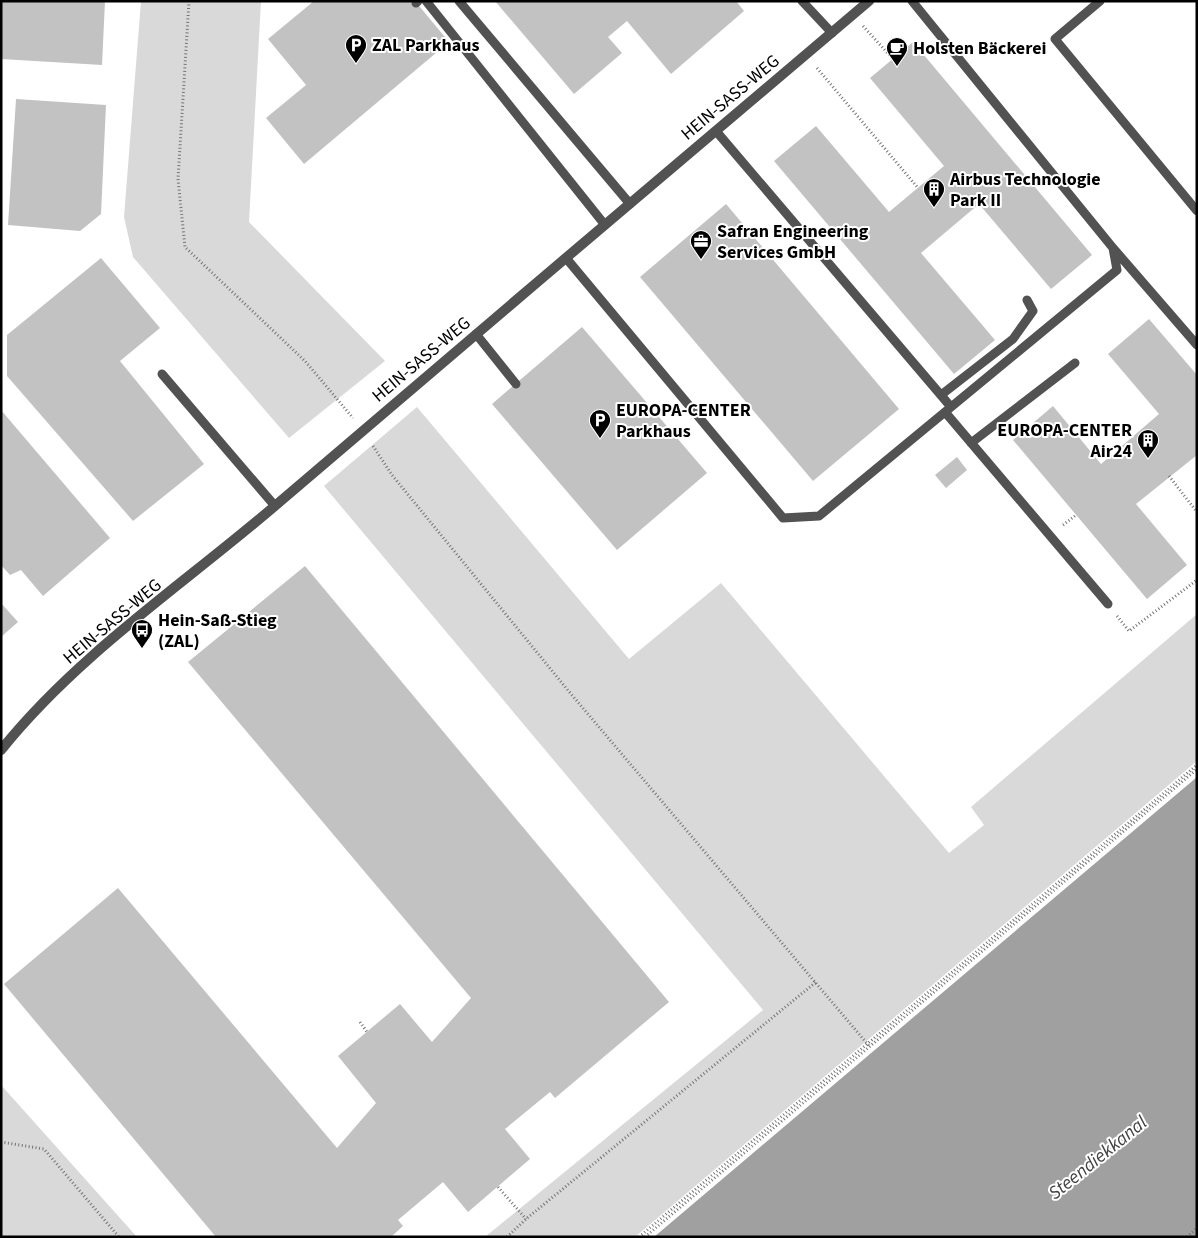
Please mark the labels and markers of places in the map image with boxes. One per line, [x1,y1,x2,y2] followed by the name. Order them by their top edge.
[344,33,368,64] parking icon: ZAL Parkhaus
[372,33,480,58] place label: ZAL Parkhaus
[885,36,909,67] cafe icon: Holsten Bäckerei
[913,36,1046,61] place label: Holsten Bäckerei
[949,167,1101,213] place label: Airbus Technologie Park II
[922,177,946,208] building icon: Airbus Technologie Park II
[717,219,869,265] place label: Safran Engineering Services GmbH
[689,229,713,260] office icon: Safran Engineering Services GmbH
[616,398,751,444] place label: EUROPA-CENTER Parkhaus
[588,408,612,439] parking icon: EUROPA-CENTER Parkhaus
[997,418,1132,464] place label: EUROPA-CENTER Air24
[1136,428,1160,459] building icon: EUROPA-CENTER Air24
[158,608,277,654] place label: Hein-Saß-Stieg (ZAL)
[130,618,154,649] bus stop icon: Hein-Saß-Stieg (ZAL)

